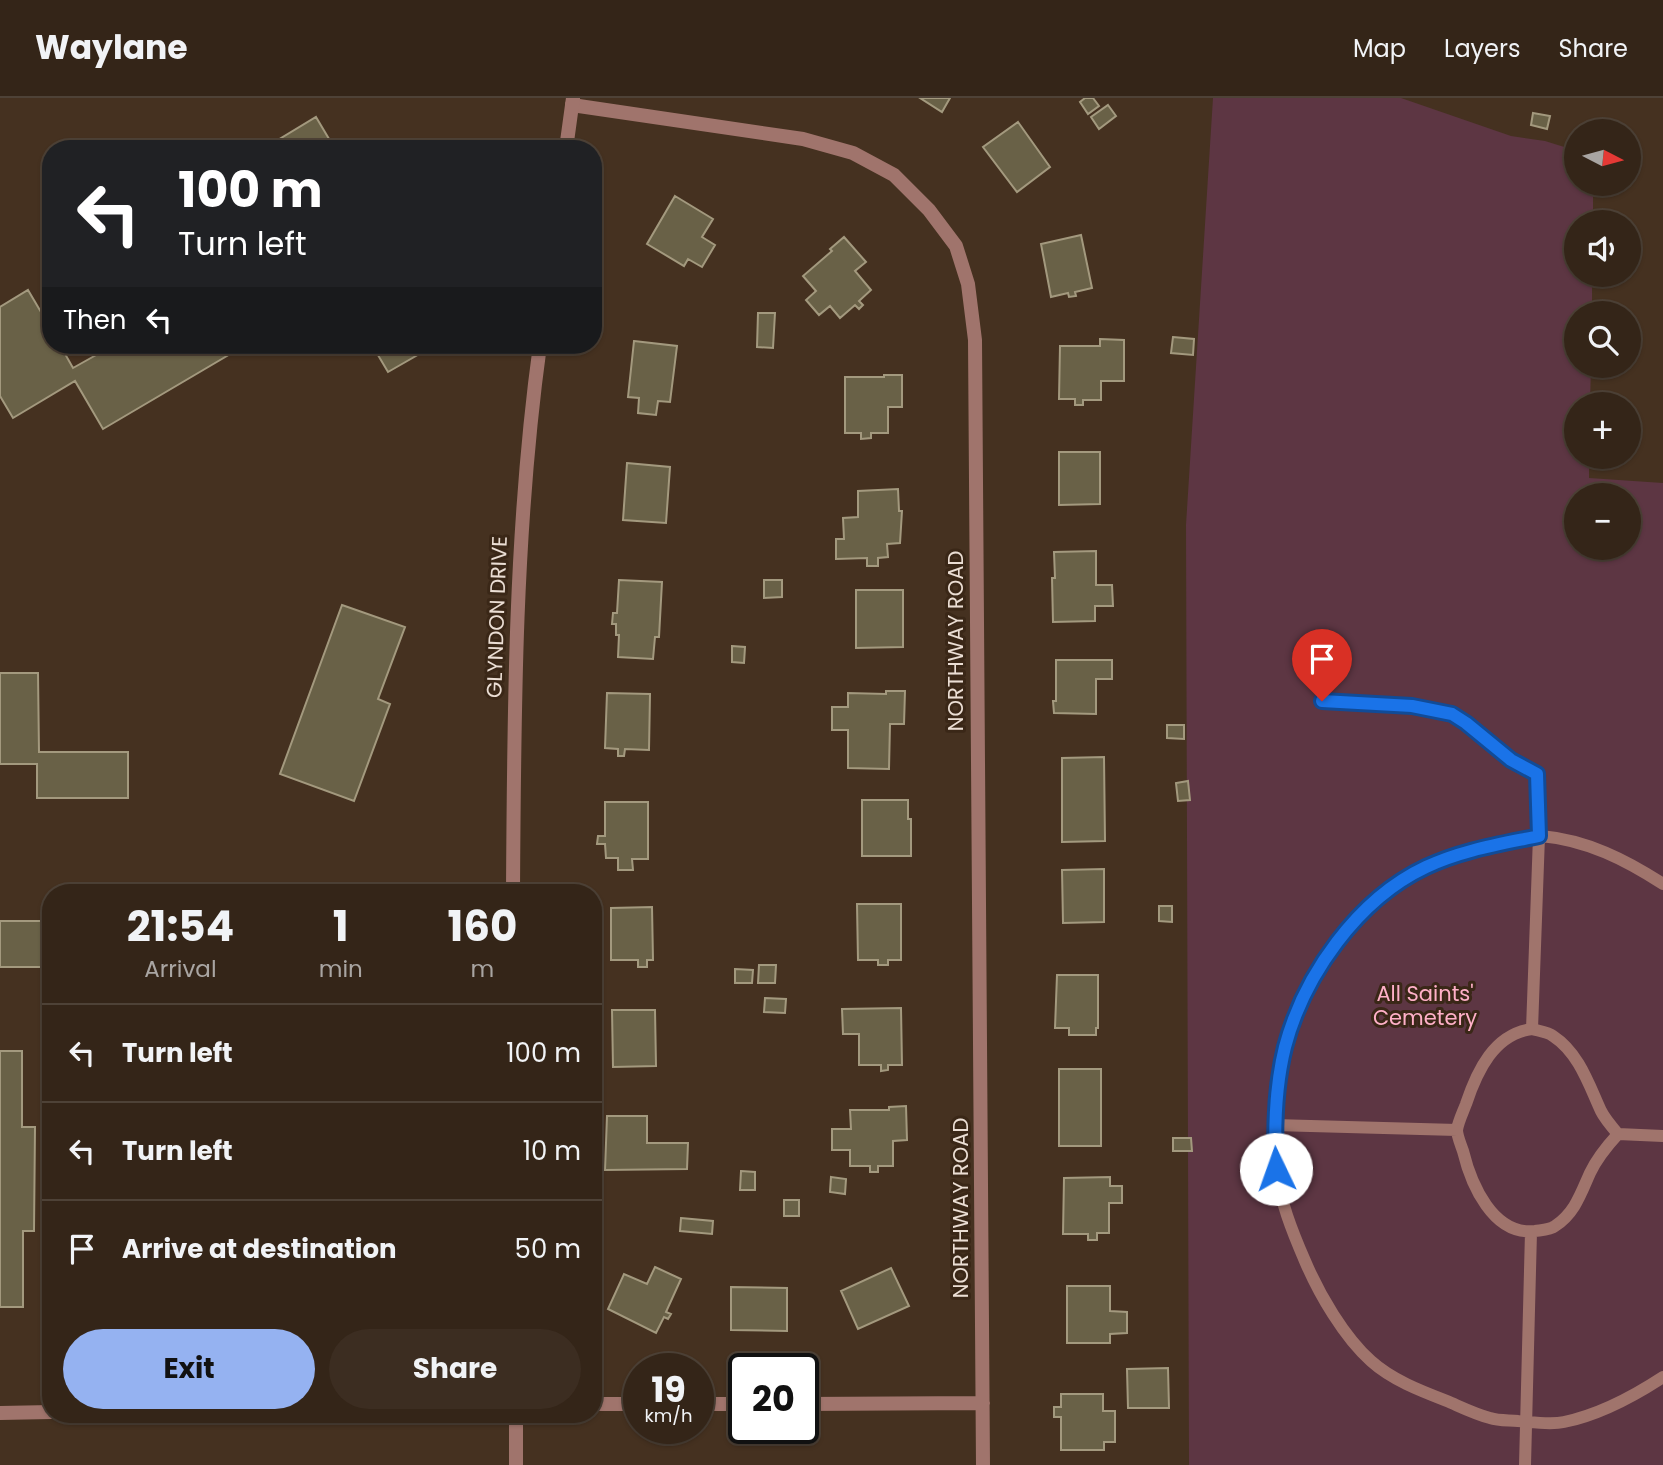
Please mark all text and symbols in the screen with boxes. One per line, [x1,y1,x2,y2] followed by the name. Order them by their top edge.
[35,24,188,71] text: Waylane
[1353,32,1406,65] text: Map
[1444,32,1520,65] text: Layers
[1558,32,1628,65] text: Share
[1564,119,1642,196] north arrow
[1564,119,1641,560] map controls
[178,156,323,224] text: 100 m
[63,168,154,259] icon: left
[1564,210,1641,287] button: sound
[178,221,307,266] text: Turn left
[140,301,178,339] icon: left
[1564,301,1641,378] button: search
[63,302,126,338] text: Then
[1564,392,1641,469] button: +
[1564,483,1641,560] button: −
[479,536,514,698] street label: GLYNDON DRIVE
[941,551,970,731] street label: NORTHWAY ROAD
[1292,629,1352,701] pin
[1303,640,1341,678] icon: arrive
[127,897,234,956] text: 21:54
[333,897,349,956] text: 1
[447,897,517,956] text: 160
[144,953,217,985] text: Arrival
[319,953,363,985] text: min
[471,953,494,985] text: m
[1373,979,1477,1032] park label: All Saints' Cemetery
[63,1034,101,1072] icon: left
[122,1035,233,1071] text: Turn left
[506,1035,581,1071] text: 100 m
[946,1118,975,1298] street label: NORTHWAY ROAD
[63,1132,101,1170] icon: left
[1239,1132,1313,1206] position arrow
[122,1133,233,1169] text: Turn left
[523,1133,581,1169] text: 10 m
[63,1230,101,1268] icon: arrive
[122,1231,397,1267] text: Arrive at destination
[515,1231,581,1267] text: 50 m
[63,1329,315,1409] button: Exit
[329,1329,581,1409] button: Share
[728,1353,819,1444] speed limit sign: 20
[651,1365,686,1414] text: 19
[645,1403,692,1428] text: km/h

